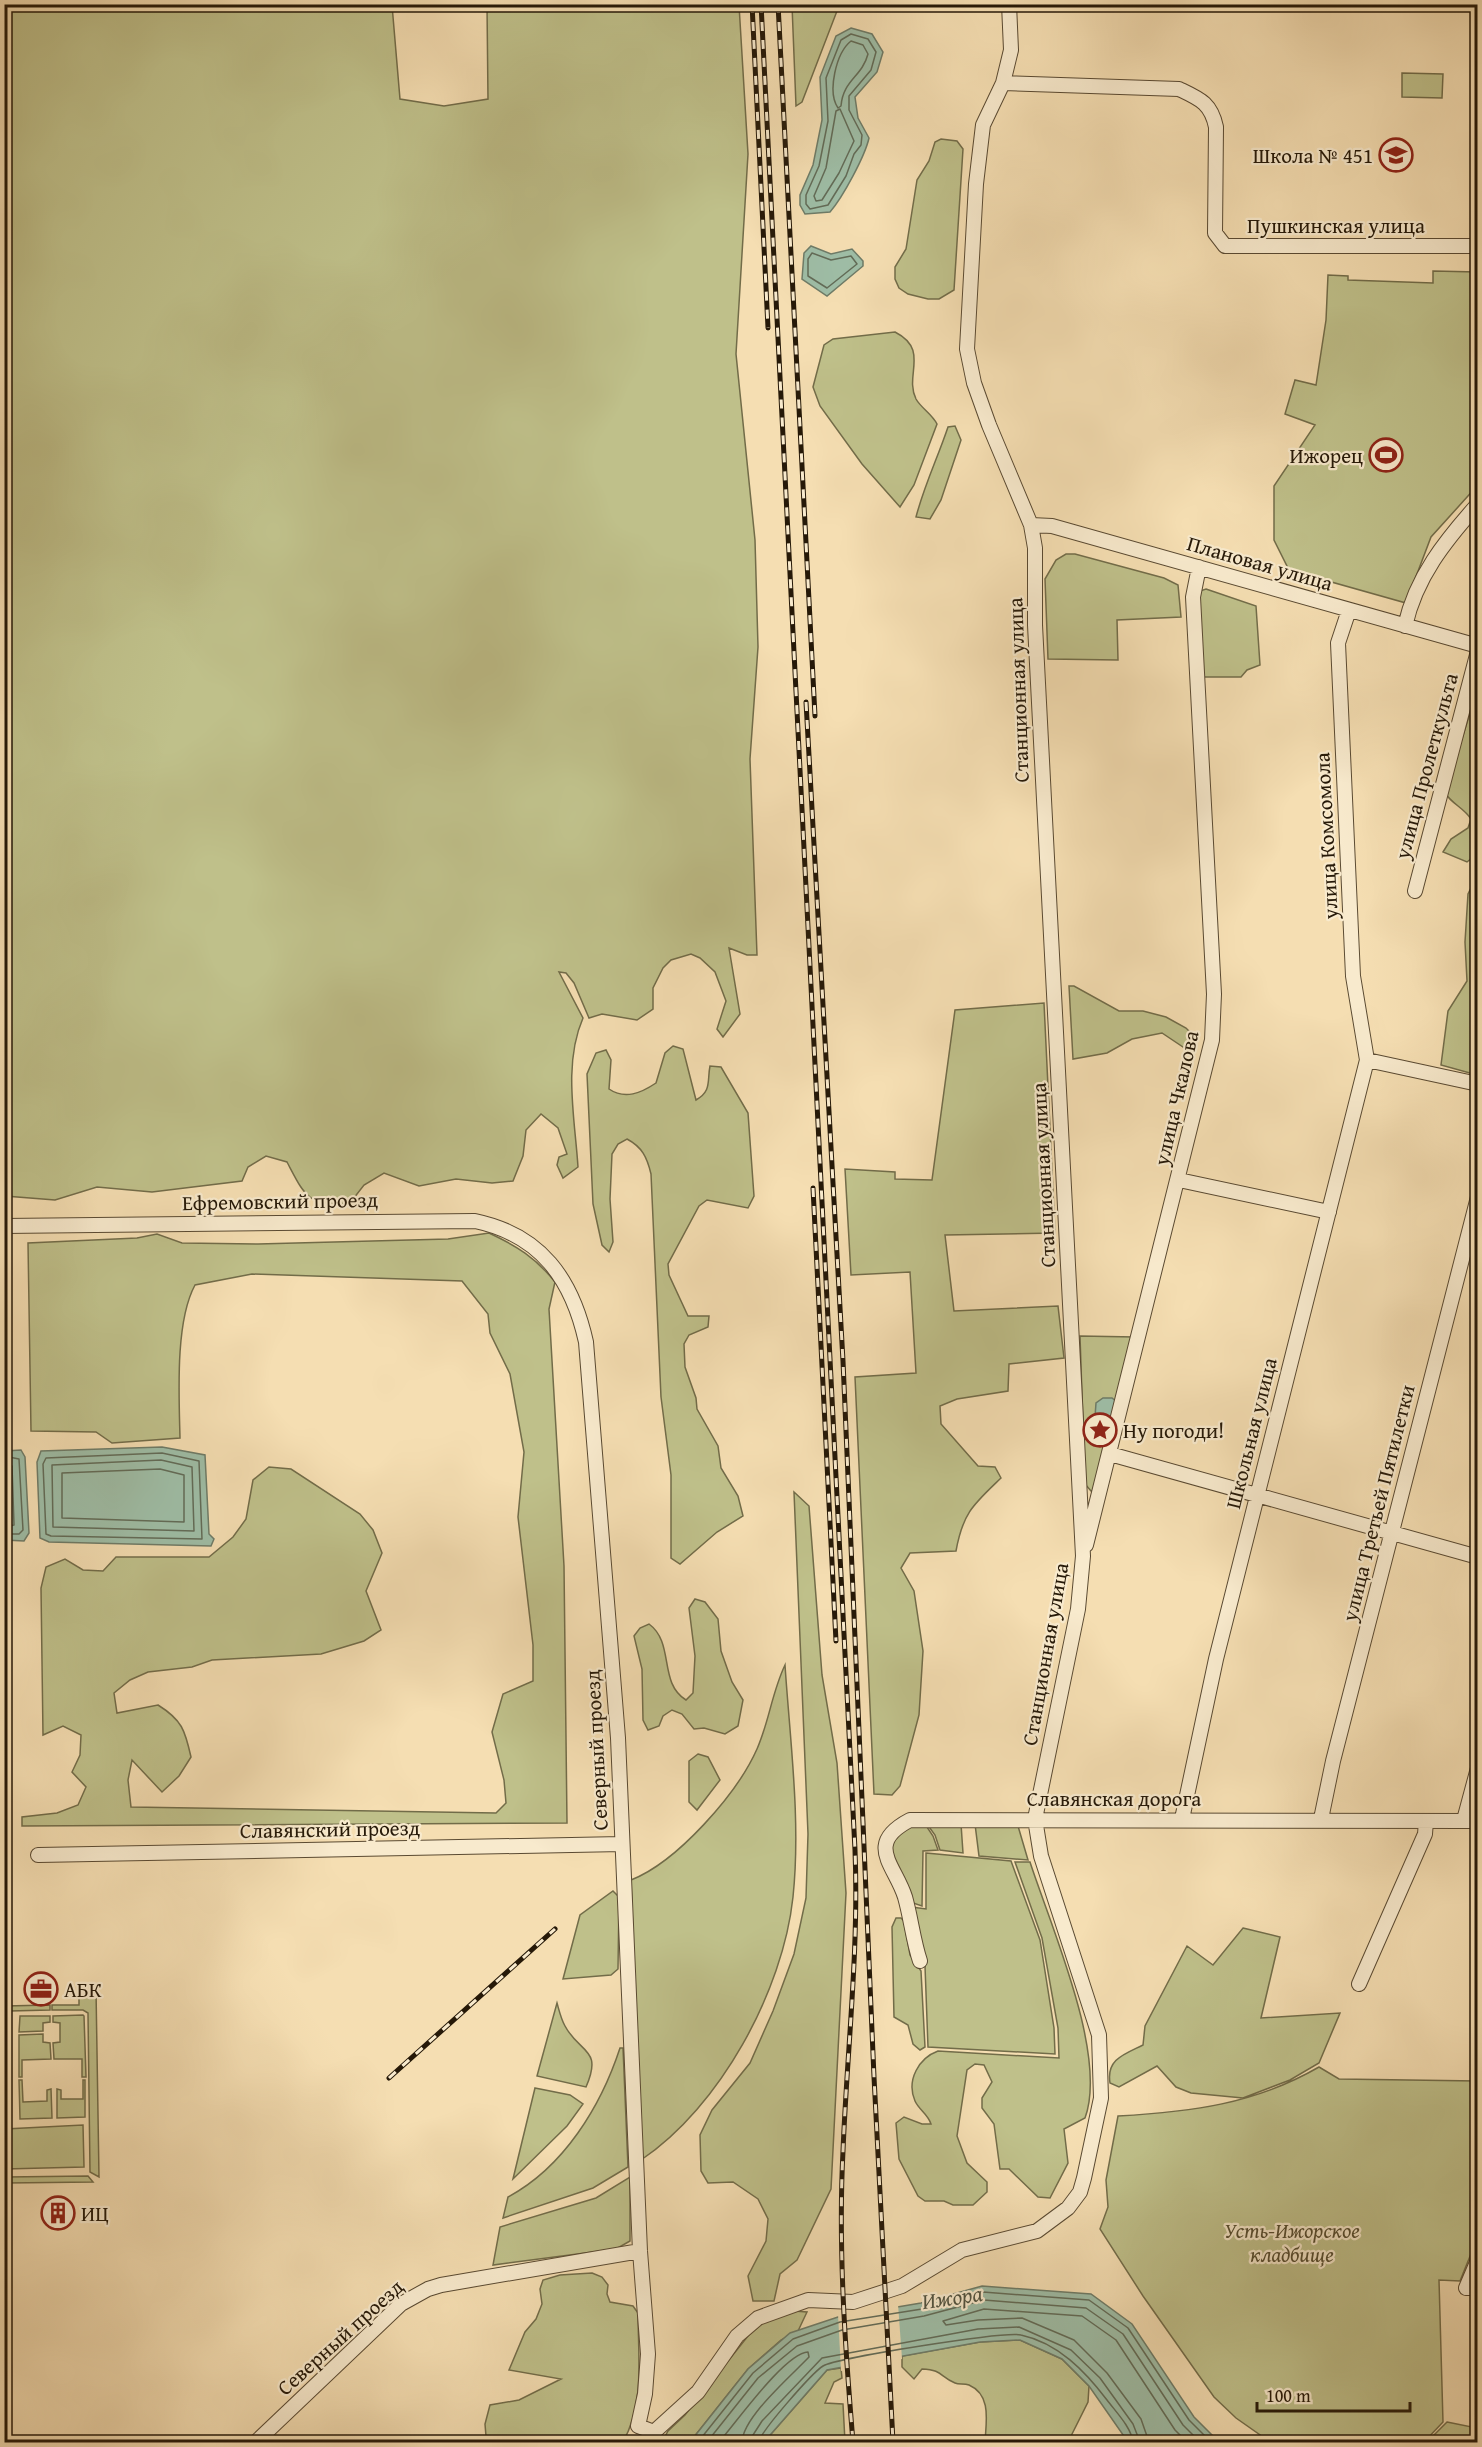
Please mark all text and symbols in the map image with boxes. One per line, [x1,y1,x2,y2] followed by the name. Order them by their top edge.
[1378,137,1414,173] school or university icon: Школа № 451
[1253,140,1373,171] place label: Школа № 451
[1247,210,1425,241] street label: Пушкинская улица
[1368,437,1404,473] sports icon: Ижорец
[1290,440,1363,471] place label: Ижорец
[1184,527,1336,599] street label: Плановая улица
[999,597,1037,783] street label: Станционная улица
[1386,669,1466,864] street label: улица Пролеткульта
[1306,752,1346,921] street label: улица Комсомола
[1145,1027,1207,1170] street label: улица Чкалова
[1023,1082,1063,1268] street label: Станционная улица
[182,1184,379,1218] street label: Ефремовский проезд
[1217,1354,1285,1512] street label: Школьная улица
[1333,1381,1422,1626] street label: улица Третьей Пятилетки
[1082,1412,1118,1448] place icon: Ну погоди!
[1123,1415,1224,1446] place label: Ну погоди!
[1014,1560,1076,1748] street label: Станционная улица
[576,1668,616,1831] street label: Северный проезд
[1027,1783,1201,1814] street label: Славянская дорога
[240,1812,421,1846] street label: Славянский проезд
[23,1971,59,2007] office icon: АБК
[64,1974,102,2005] place label: АБК
[40,2195,76,2231] building icon: ИЦ
[81,2198,109,2229] place label: ИЦ
[1224,2215,1360,2270] park label: Усть-Ижорское кладбище
[270,2271,411,2402] street label: Северный проезд
[920,2277,984,2317] water label: Ижора
[1257,2375,1410,2413] scale bar
[1266,2382,1311,2409] text: 100 m

